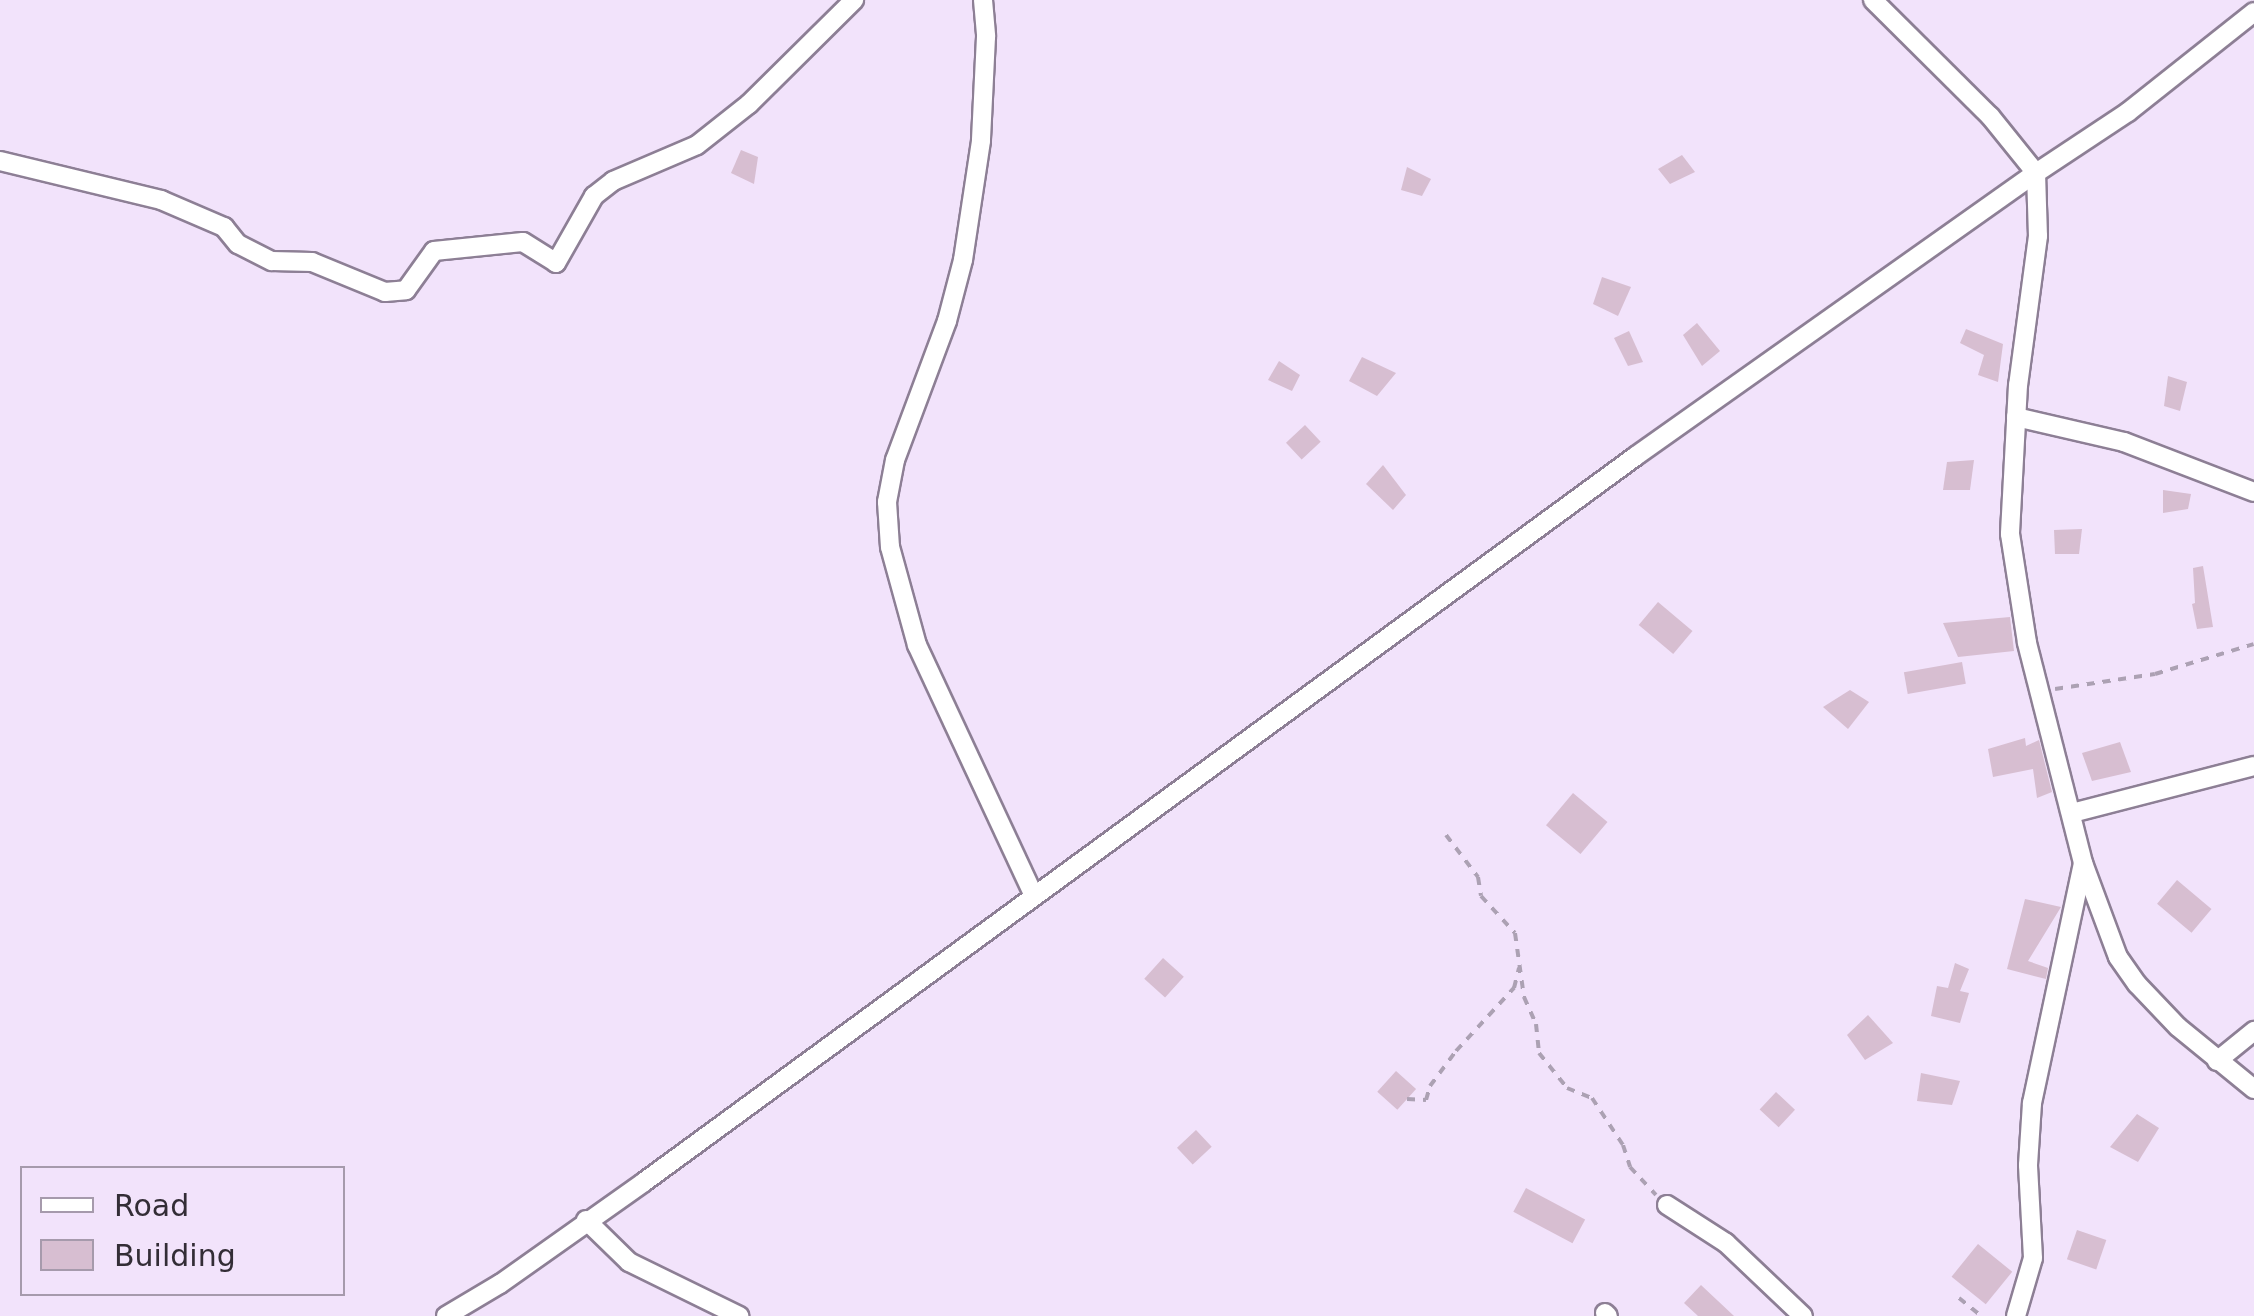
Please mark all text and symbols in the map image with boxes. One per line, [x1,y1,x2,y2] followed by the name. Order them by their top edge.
[20,1166,345,1296] legend
[114,1188,189,1223] text: Road
[114,1238,236,1273] text: Building

